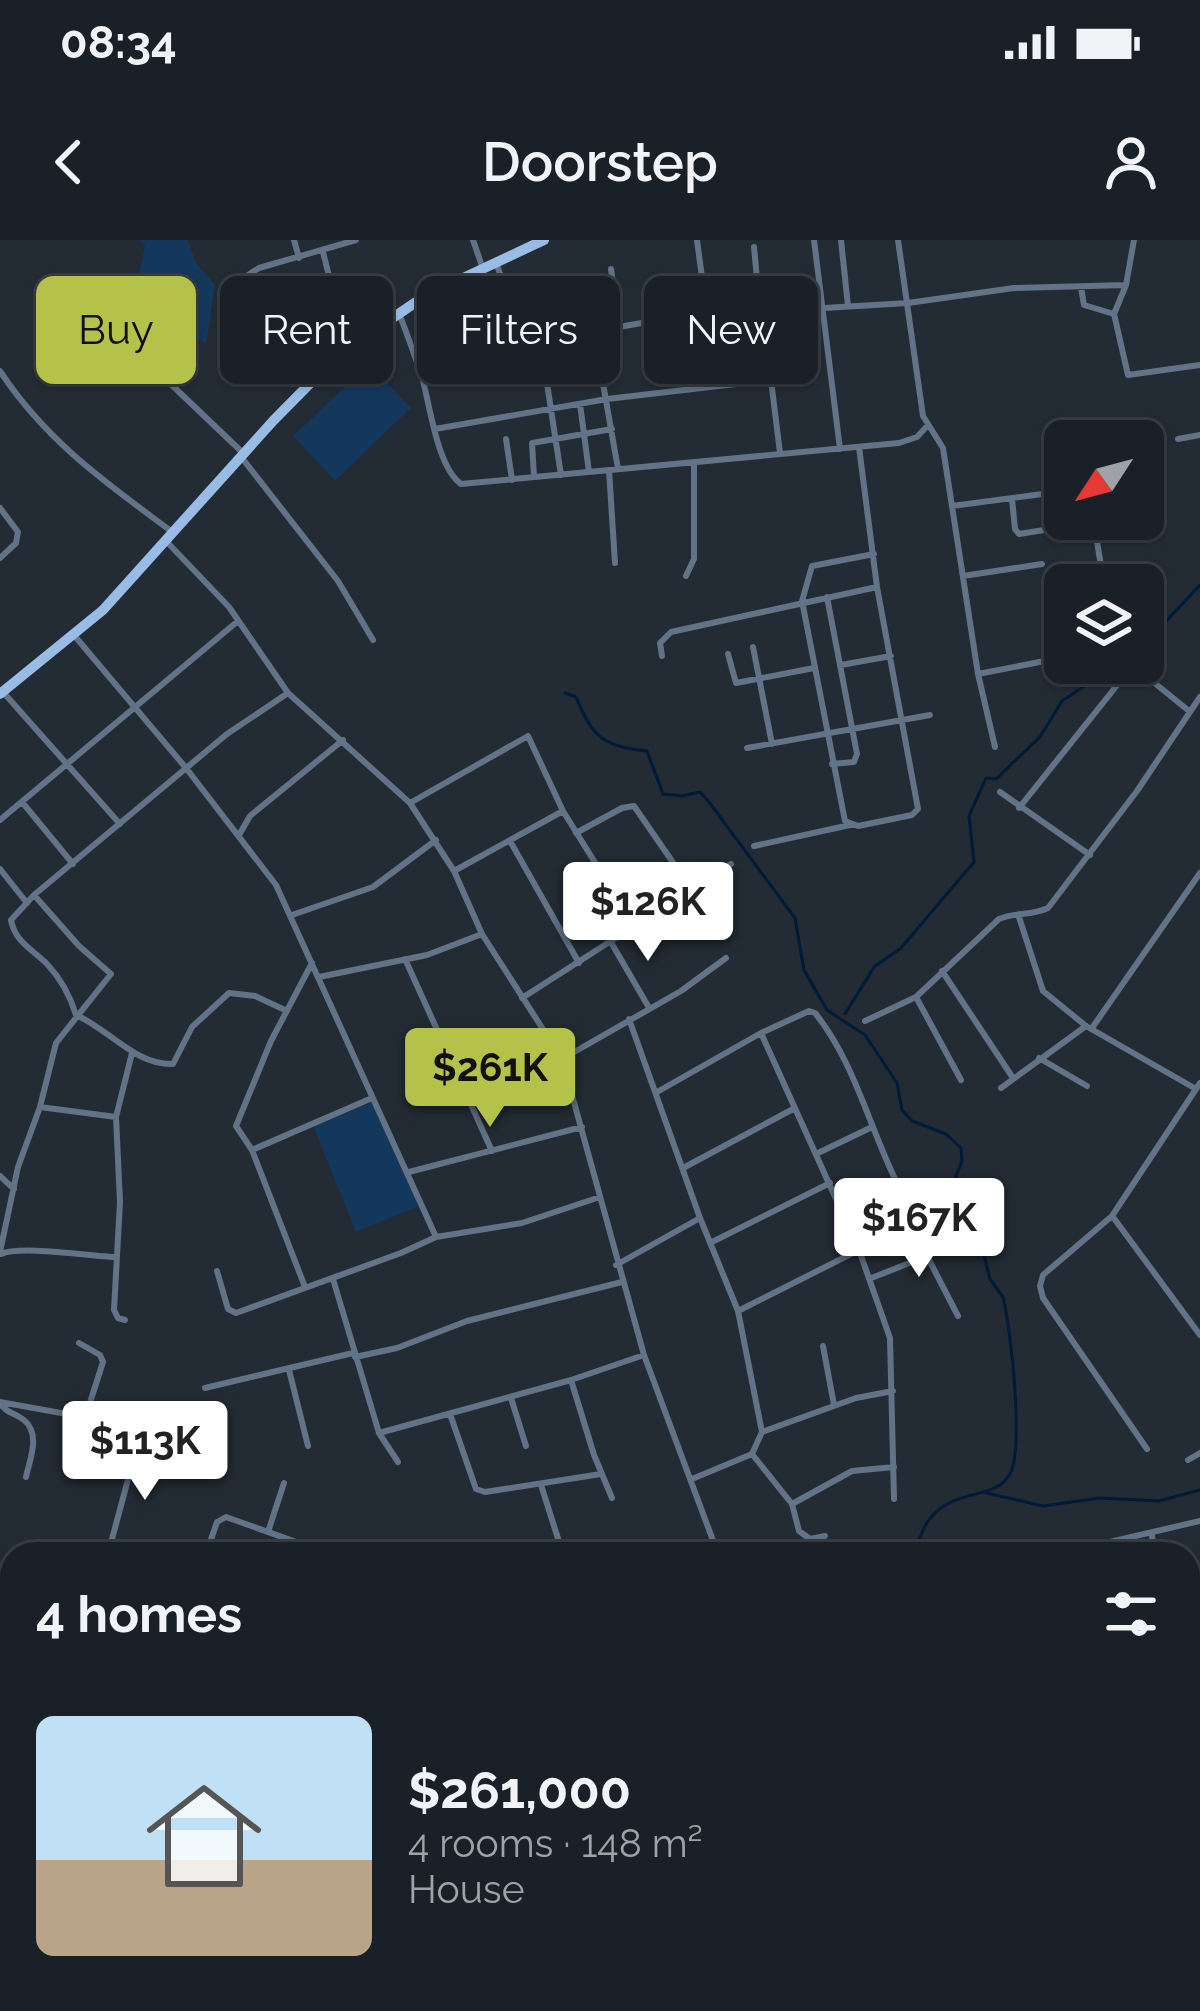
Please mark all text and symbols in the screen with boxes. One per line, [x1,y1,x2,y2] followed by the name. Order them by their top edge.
[60,16,177,69] text: 08:34
[36,129,102,195] icon: back
[1098,129,1164,195] icon: person
[482,130,718,194] text: Doorstep
[36,276,196,384] chip: Buy
[220,276,393,384] chip: Rent
[417,276,620,384] chip: Filters
[644,276,818,384] chip: New
[1044,420,1164,540] north arrow
[1044,420,1164,684] map controls
[1044,564,1164,684] button: layers
[564,862,732,964] pin: $126K
[590,878,706,924] text: $126K
[406,1028,574,1130] pin: $261K
[432,1044,548,1090] text: $261K
[835,1178,1003,1280] pin: $167K
[861,1194,977,1240] text: $167K
[61,1401,229,1503] pin: $113K
[89,1417,201,1463] text: $113K
[1098,1581,1164,1647] icon: filters
[36,1584,242,1644] text: 4 homes
[408,1760,631,1820] text: $261,000
[132,1764,276,1908] icon: home
[408,1820,703,1866] text: 4 rooms · 148 m²
[408,1866,525,1912] text: House

